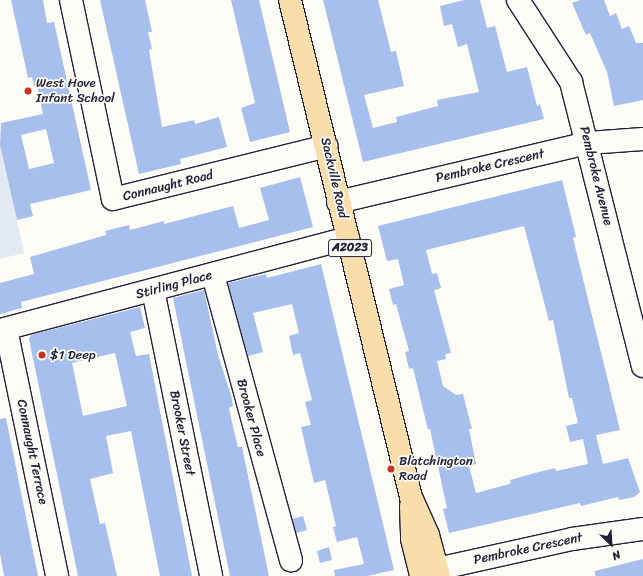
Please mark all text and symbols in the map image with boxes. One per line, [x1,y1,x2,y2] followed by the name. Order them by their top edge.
[36,76,115,107] place label: West Hove Infant School
[23,86,33,96] marker: West Hove Infant School
[576,125,616,227] street label: Pembroke Avenue
[317,136,351,220] street label: Sackville Road
[434,146,546,186] street label: Pembroke Crescent
[121,167,215,205] street label: Connaught Road
[328,238,372,258] road number: A2023
[134,267,214,303] street label: Stirling Place
[50,347,96,363] place label: $1 Deep
[37,350,47,360] marker: $1 Deep
[233,377,269,459] street label: Brooker Place
[166,389,198,477] street label: Brooker Street
[13,398,51,506] street label: Connaught Terrace
[399,454,473,485] place label: Blatchington Road
[386,464,396,474] marker: Blatchington Road
[591,524,631,564] north arrow
[472,530,584,568] street label: Pembroke Crescent
[609,545,624,566] text: N

